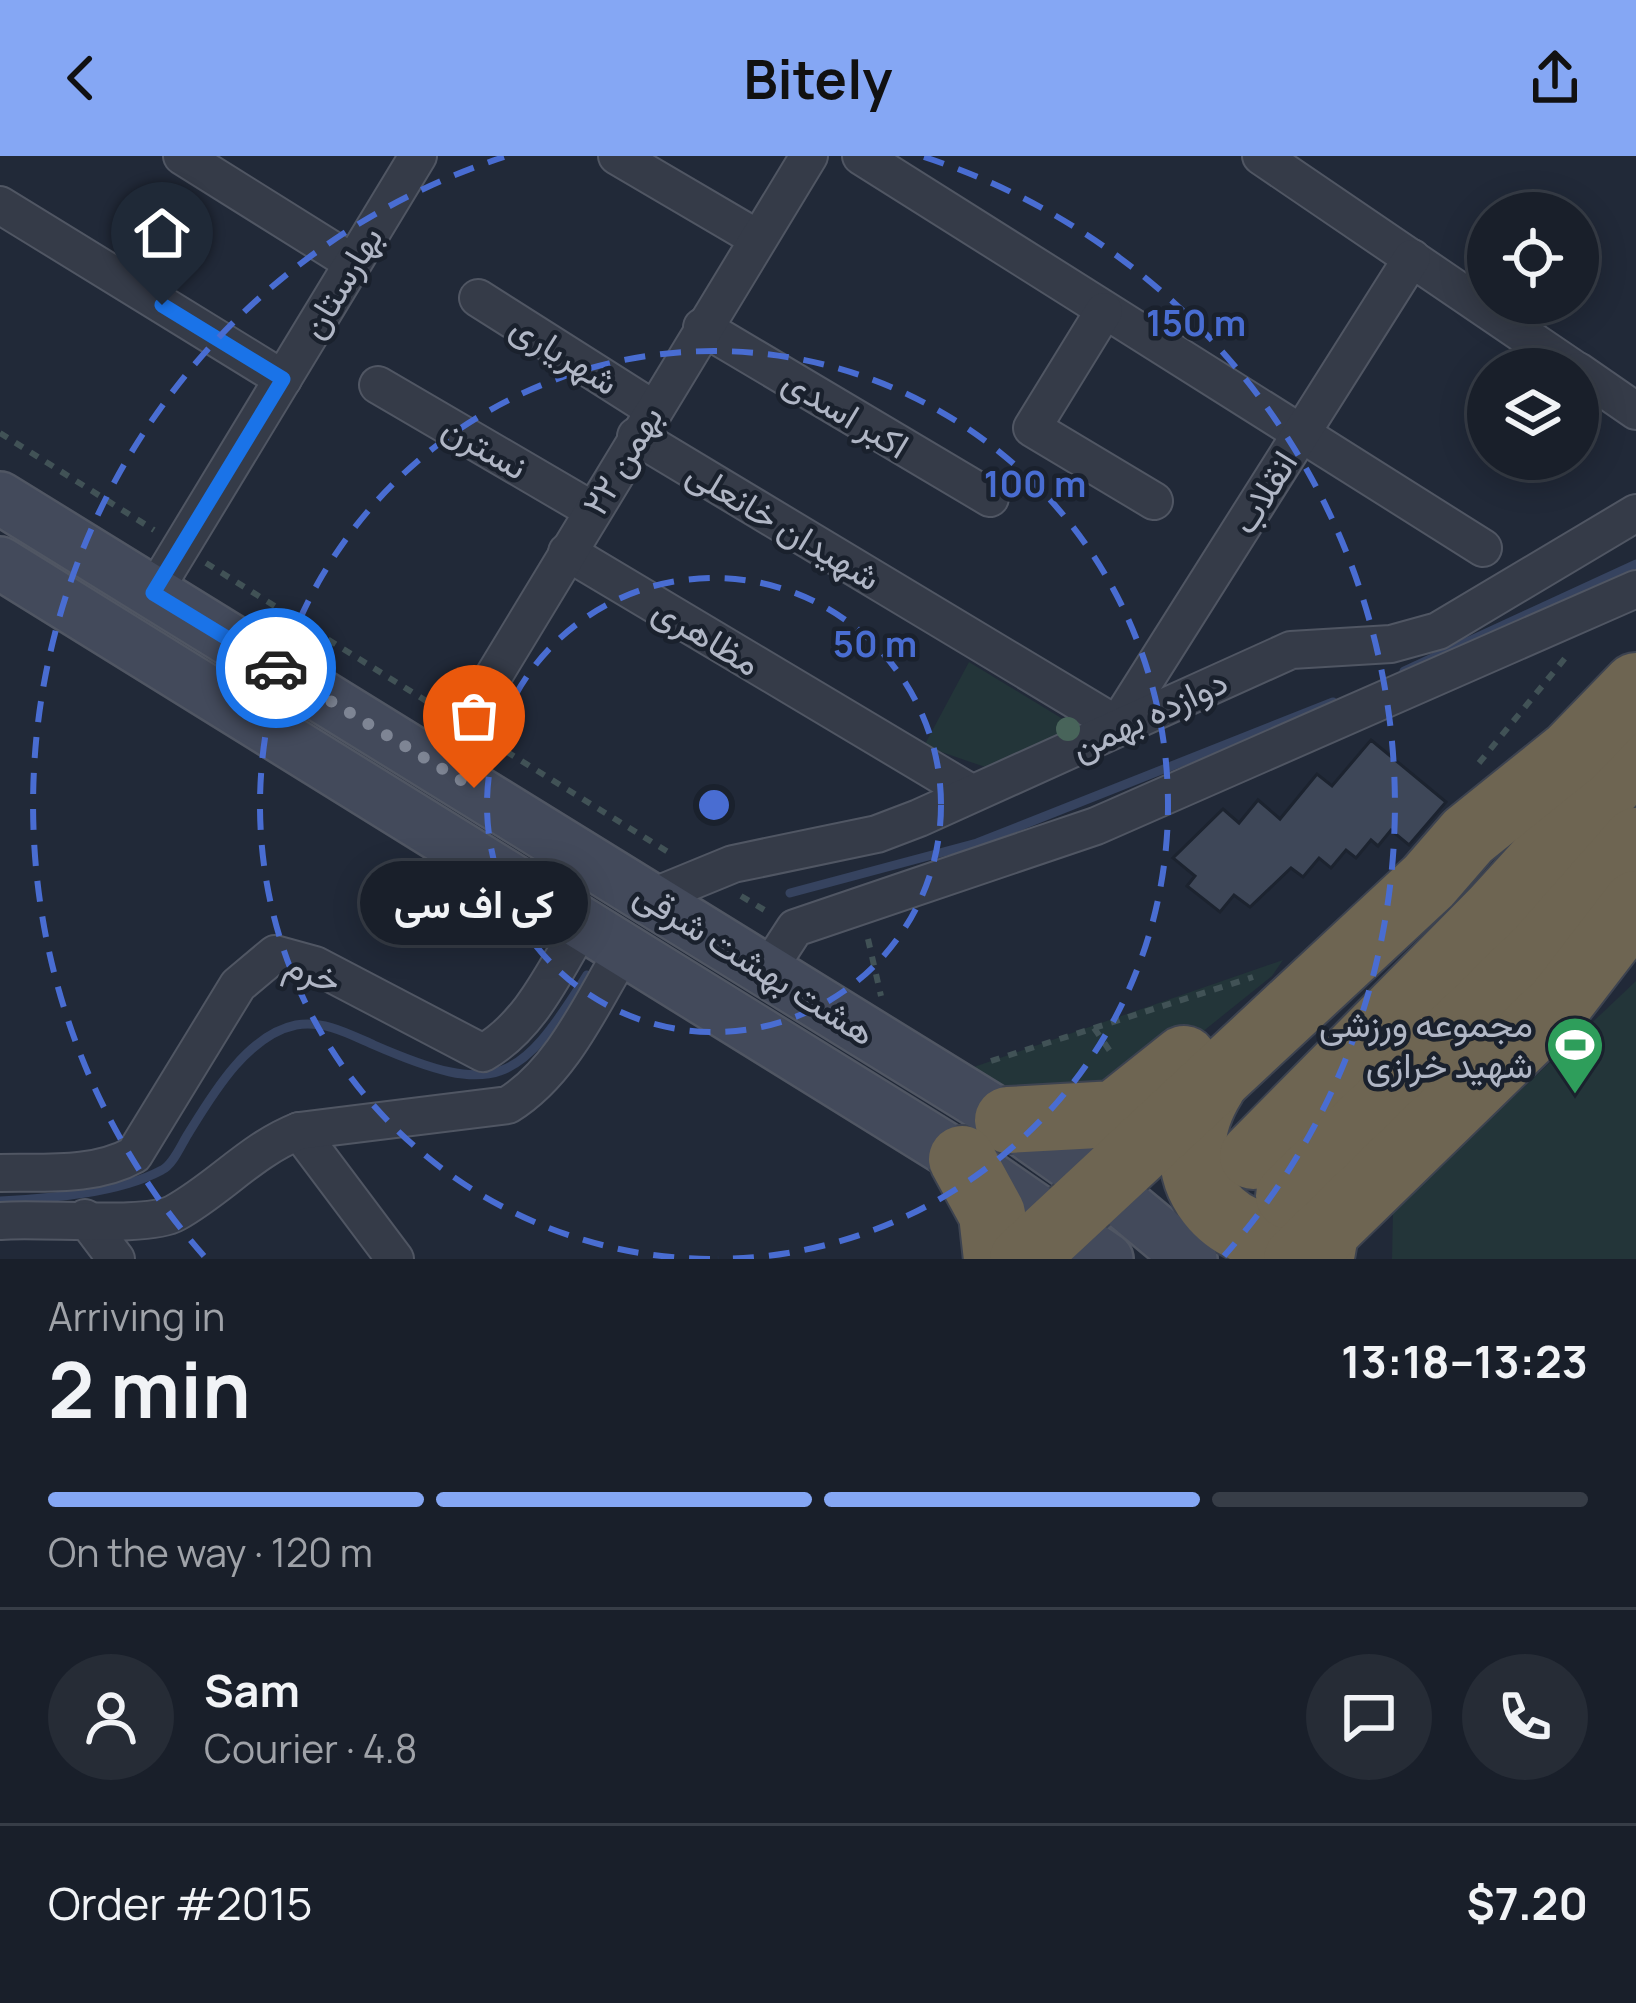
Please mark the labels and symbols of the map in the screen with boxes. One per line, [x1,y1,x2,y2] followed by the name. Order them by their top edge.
[111,182,213,305] pin
[288,216,393,347] street label: بهارستان
[1146,298,1246,347] text: 150 m
[502,301,629,406] street label: شهریاری
[774,356,919,469] street label: اکبر اسدی
[570,396,673,524] street label: ۲۲ بهمن
[434,403,537,490] street label: نسترن
[1219,441,1308,543] street label: انقلاب
[678,448,890,602] street label: شهیدان خانعلی
[984,459,1086,508] text: 100 m
[644,584,770,687] street label: مظاهری
[216,608,336,728] courier
[833,619,917,668] text: 50 m
[1063,656,1235,771] street label: دوازده بهمن
[423,665,525,788] pin
[693,784,735,826] centre of rings
[360,860,588,944] callout: کی اف سی
[626,869,885,1056] street label: هشت بهشت شرقی
[278,939,348,1004] street label: خرم
[1319,999,1533,1089] place label: مجموعه ورزشی شهید خرازی
[1544,1014,1606,1096] sports icon: مجموعه ورزشی شهید خرازی

